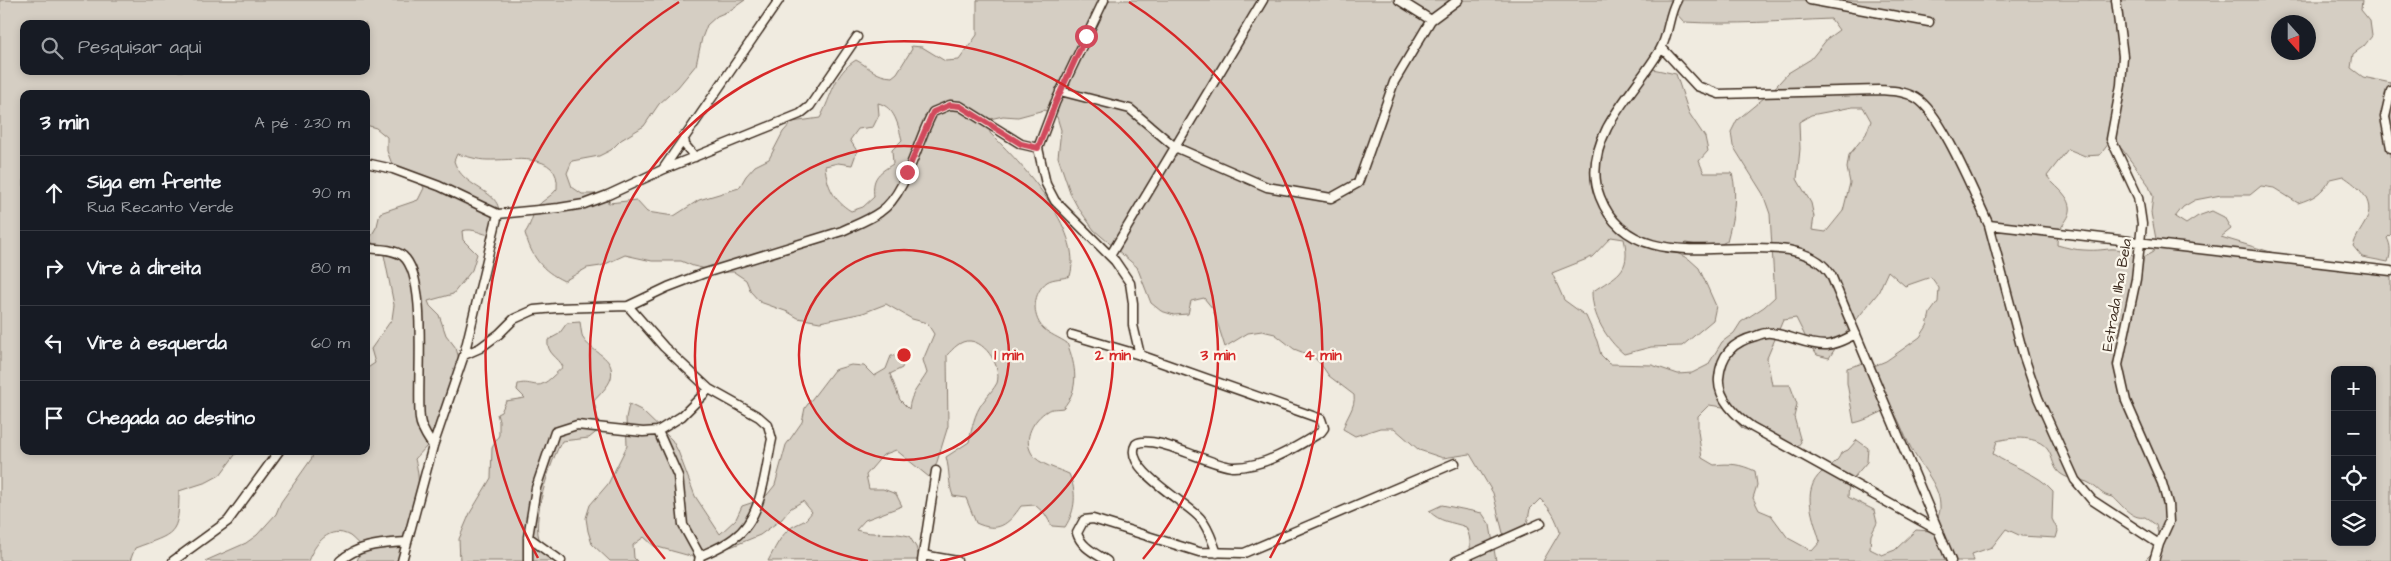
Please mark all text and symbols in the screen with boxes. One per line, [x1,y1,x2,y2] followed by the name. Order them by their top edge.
[2271,15,2316,60] north arrow
[20,20,370,75] search box
[1075,25,1098,48] route start
[38,34,66,62] icon: search
[78,34,201,61] text: Pesquisar aqui
[40,108,89,137] text: 3 min
[254,112,350,134] text: A pé · 230 m
[896,161,919,184] route end
[87,169,221,196] text: Siga em frente
[40,179,68,207] icon: ahead
[312,182,350,204] text: 90 m
[87,196,234,218] text: Rua Recanto Verde
[2097,237,2137,353] street label: Estrada Ilha Bela
[40,254,68,282] icon: right
[87,255,201,282] text: Vire à direita
[311,257,350,279] text: 80 m
[40,329,68,357] icon: left
[87,330,227,357] text: Vire à esquerda
[311,332,350,354] text: 60 m
[994,345,1024,366] text: 1 min
[1094,345,1132,366] text: 2 min
[1199,345,1236,366] text: 3 min
[1304,345,1342,366] text: 4 min
[895,346,913,364] centre of rings
[2331,366,2376,546] map controls
[2331,366,2376,411] button: +
[40,404,68,432] icon: arrive
[87,405,255,432] text: Chegada ao destino
[2331,411,2376,456] button: −
[2331,456,2376,501] button: locate
[2331,501,2376,546] button: layers

